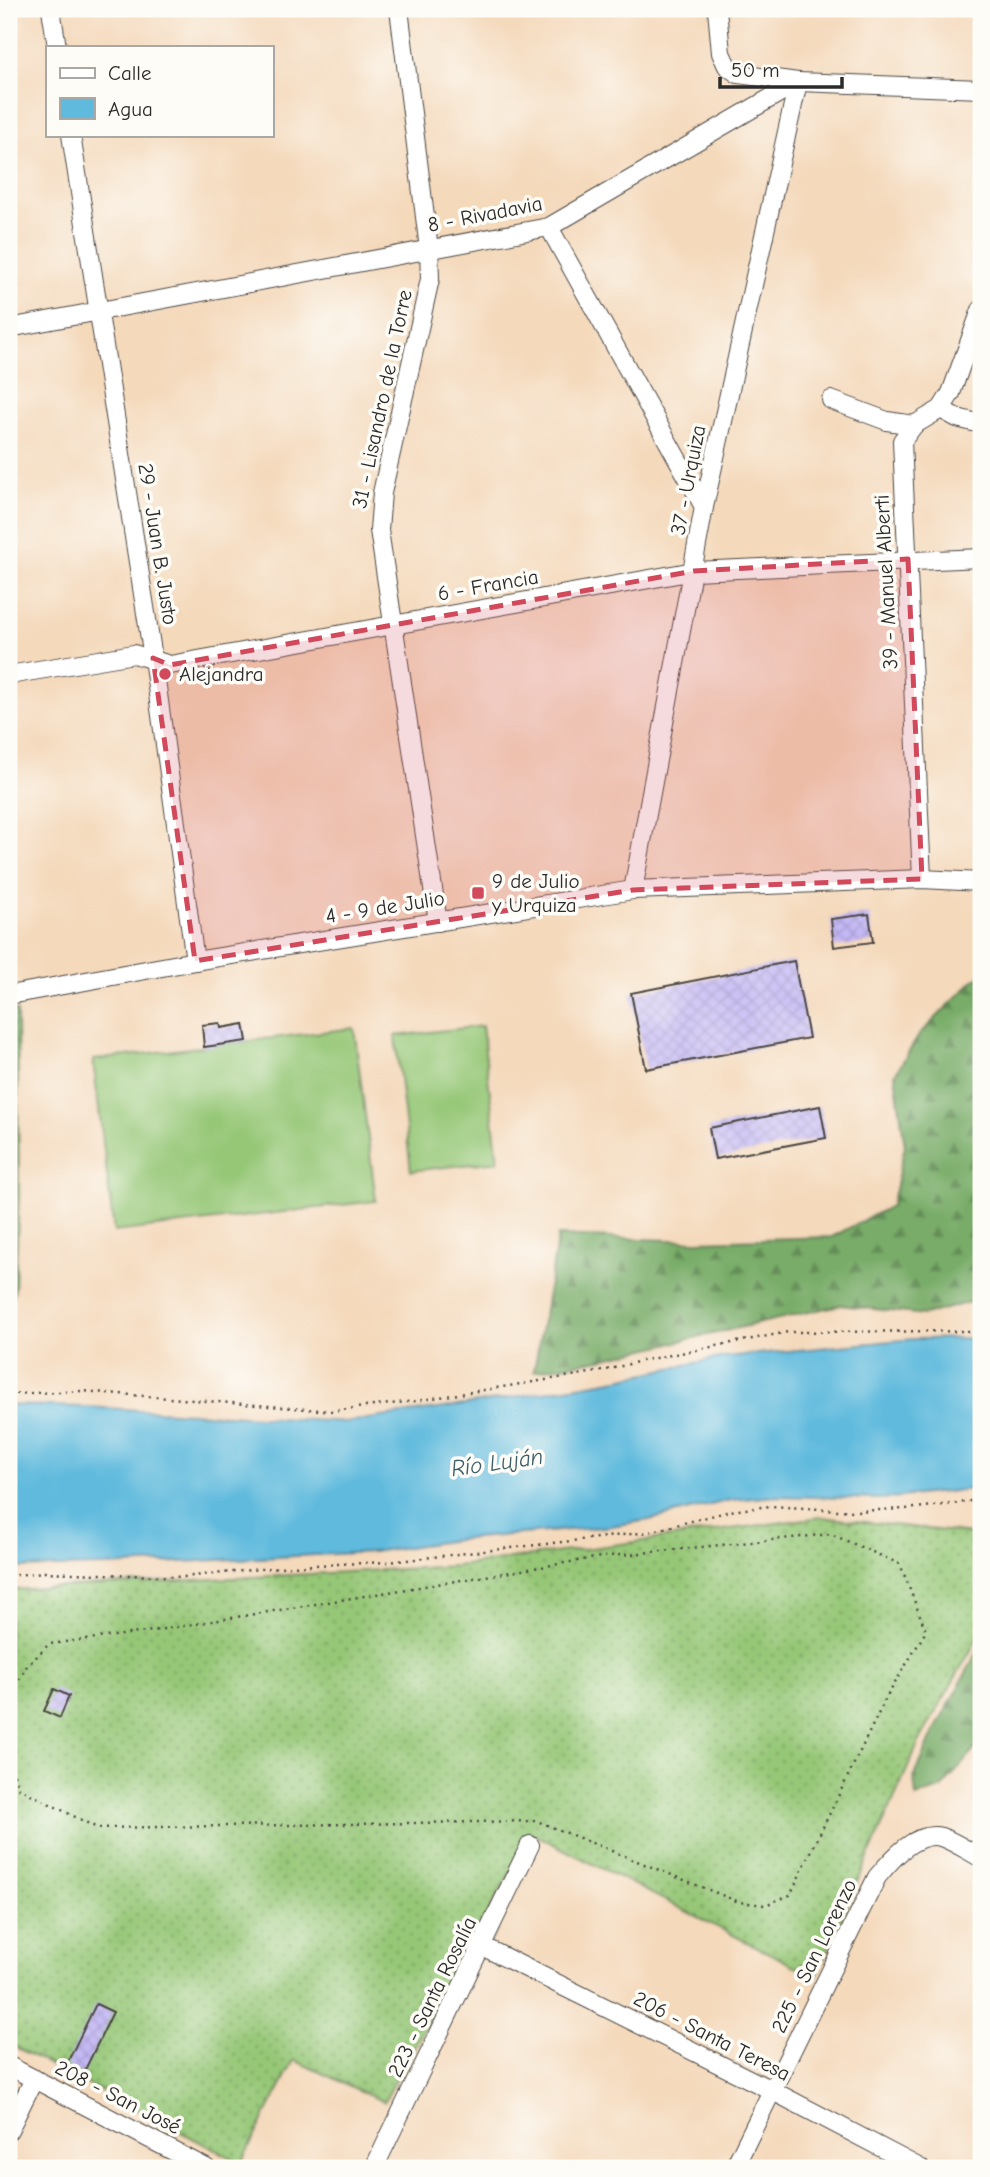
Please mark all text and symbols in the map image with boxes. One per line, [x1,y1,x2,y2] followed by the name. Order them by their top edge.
[46,46,273,136] legend
[720,46,843,90] scale bar
[731,58,780,82] text: 50 m
[108,61,151,85] text: Calle
[108,97,153,121] text: Agua
[426,191,544,237] street label: 8 - Rivadavia
[347,287,417,511] street label: 31 - Lisandro de la Torre
[666,423,710,537] street label: 37 - Urquiza
[133,462,183,626] street label: 29 - Juan B. Justo
[869,494,903,670] street label: 39 - Manuel Alberti
[436,564,540,606] street label: 6 - Francia
[179,662,264,686] place label: Alejandra
[157,666,173,682] marker: Alejandra
[491,869,580,917] place label: 9 de Julio y Urquiza
[470,885,486,901] marker: 9 de Julio y Urquiza
[324,886,446,928] street label: 4 - 9 de Julio
[449,1443,545,1482] water label: Río Luján
[766,1875,862,2037] street label: 225 - San Lorenzo
[383,1913,481,2081] street label: 223 - Santa Rosalía
[630,1986,794,2086] street label: 206 - Santa Teresa
[51,2055,185,2139] street label: 208 - San José

